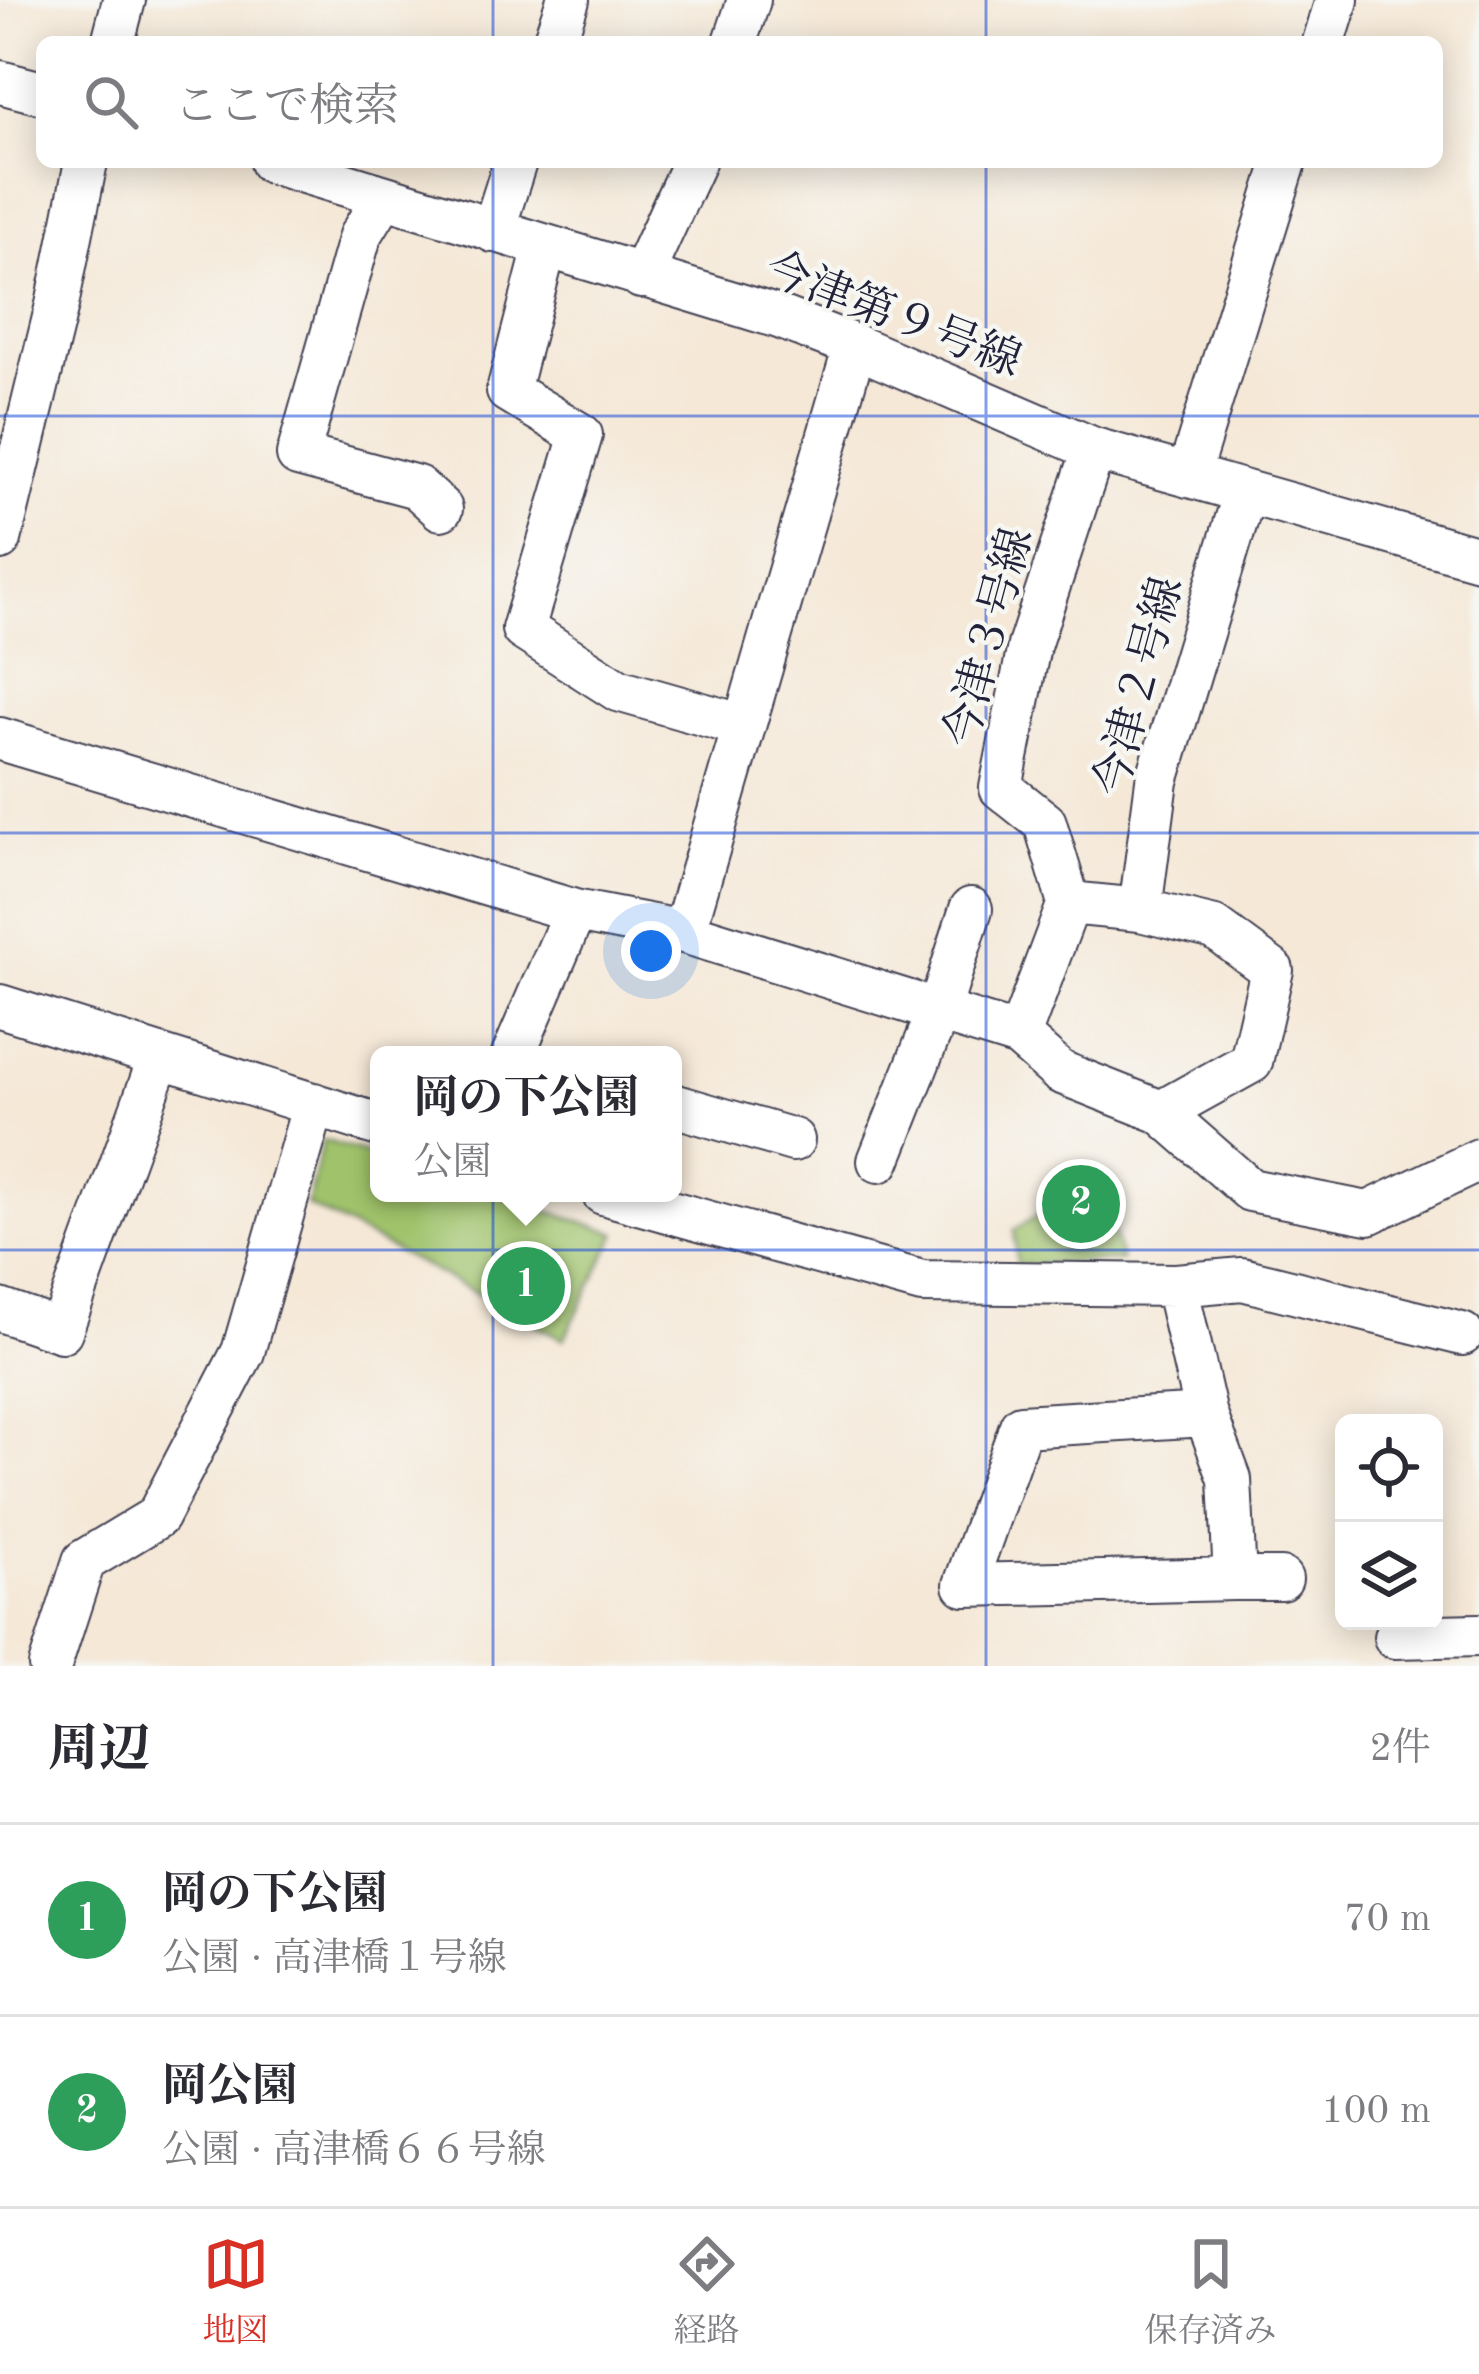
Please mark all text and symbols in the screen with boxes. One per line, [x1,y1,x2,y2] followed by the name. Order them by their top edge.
[36,36,1443,168] search box
[78,69,144,135] icon: search
[174,86,399,131] text: ここで検索
[758,243,1028,387] street label: 今津第９号線
[936,522,1042,753] street label: 今津３号線
[1086,571,1192,802] street label: 今津２号線
[621,921,681,981] your location
[370,1046,682,1202] popup
[413,1078,639,1123] text: 岡の下公園
[413,1144,492,1183] text: 公園
[1042,1159,1120,1249] pin: 2
[487,1241,565,1331] pin: 1
[1335,1414,1443,1630] map controls
[1335,1414,1443,1522] button: locate
[1335,1522,1443,1630] button: layers
[48,1726,150,1777] text: 周辺
[1369,1730,1431,1769] text: 2件
[162,1874,387,1919] text: 岡の下公園
[76,1900,98,1939] text: 1
[1344,1900,1431,1939] text: 70 m
[162,1940,507,1979] text: 公園 · 高津橋１号線
[162,2066,297,2111] text: 岡公園
[76,2092,98,2131] text: 2
[1321,2092,1431,2131] text: 100 m
[162,2132,546,2171] text: 公園 · 高津橋６６号線
[203,2231,269,2353] tab: 地図
[674,2231,740,2353] tab: 経路
[1145,2231,1277,2353] tab: 保存済み

